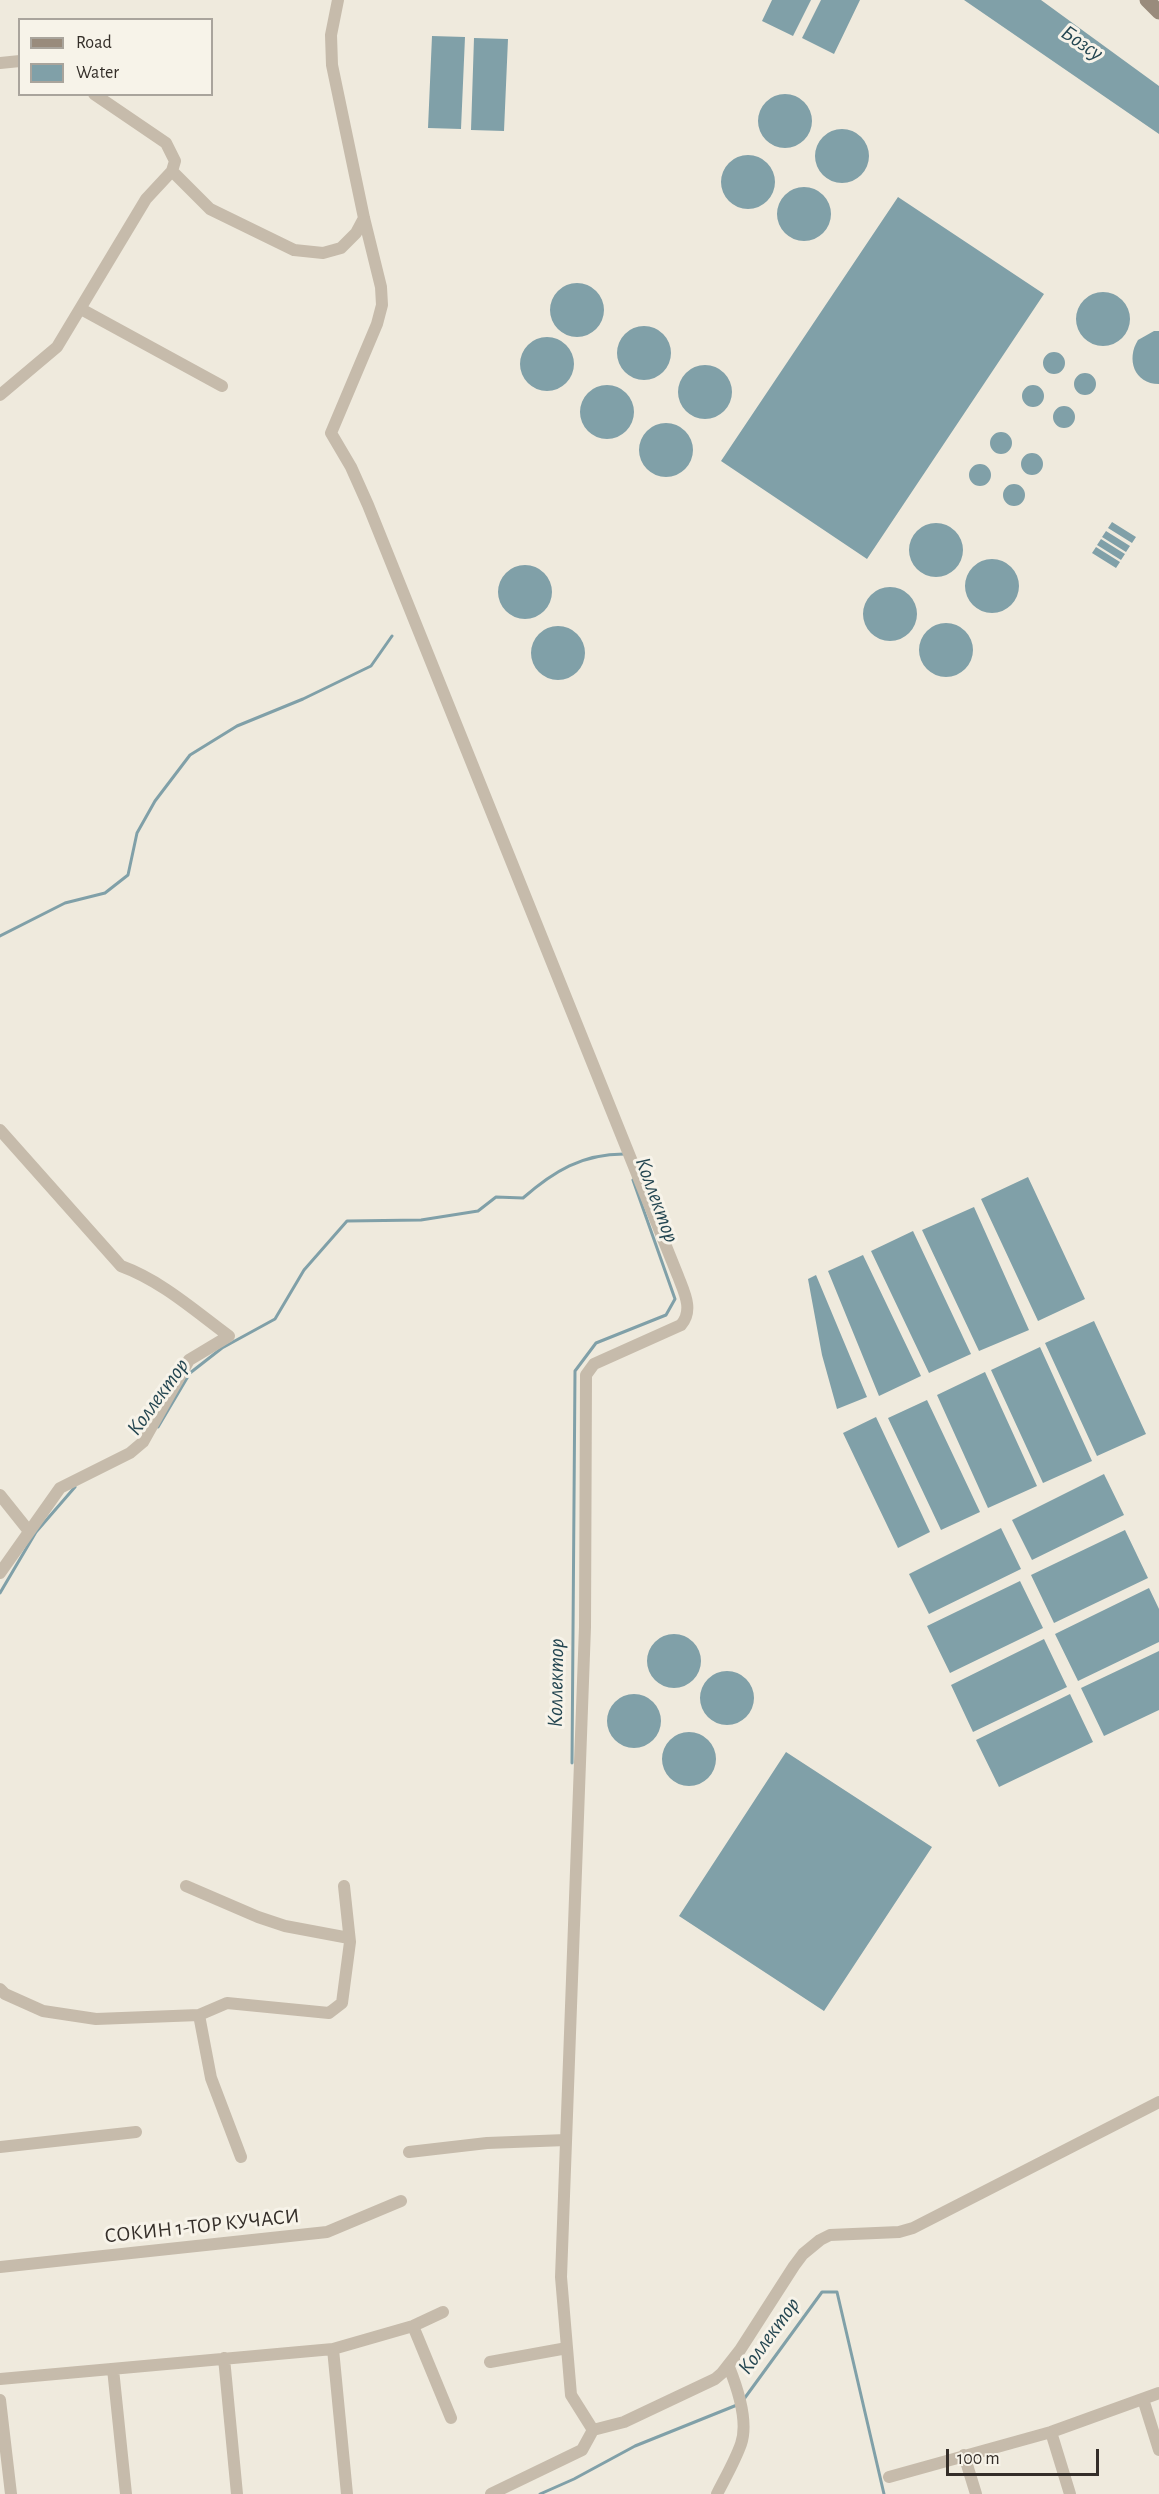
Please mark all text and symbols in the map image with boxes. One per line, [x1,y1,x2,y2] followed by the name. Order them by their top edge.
[18,18,213,96] legend
[1056,19,1108,67] water label: Бозсу
[76,34,112,52] text: Road
[76,64,119,82] text: Water
[629,1154,685,1246] water label: Коллектор
[121,1353,195,1441] water label: Коллектор
[542,1638,570,1728] water label: Коллектор
[103,2203,301,2249] street label: СОКИН 1-ТОР KУЧАСИ
[732,2292,806,2380] water label: Коллектор
[949,2437,1102,2475] scale bar
[957,2450,1000,2468] text: 100 m

